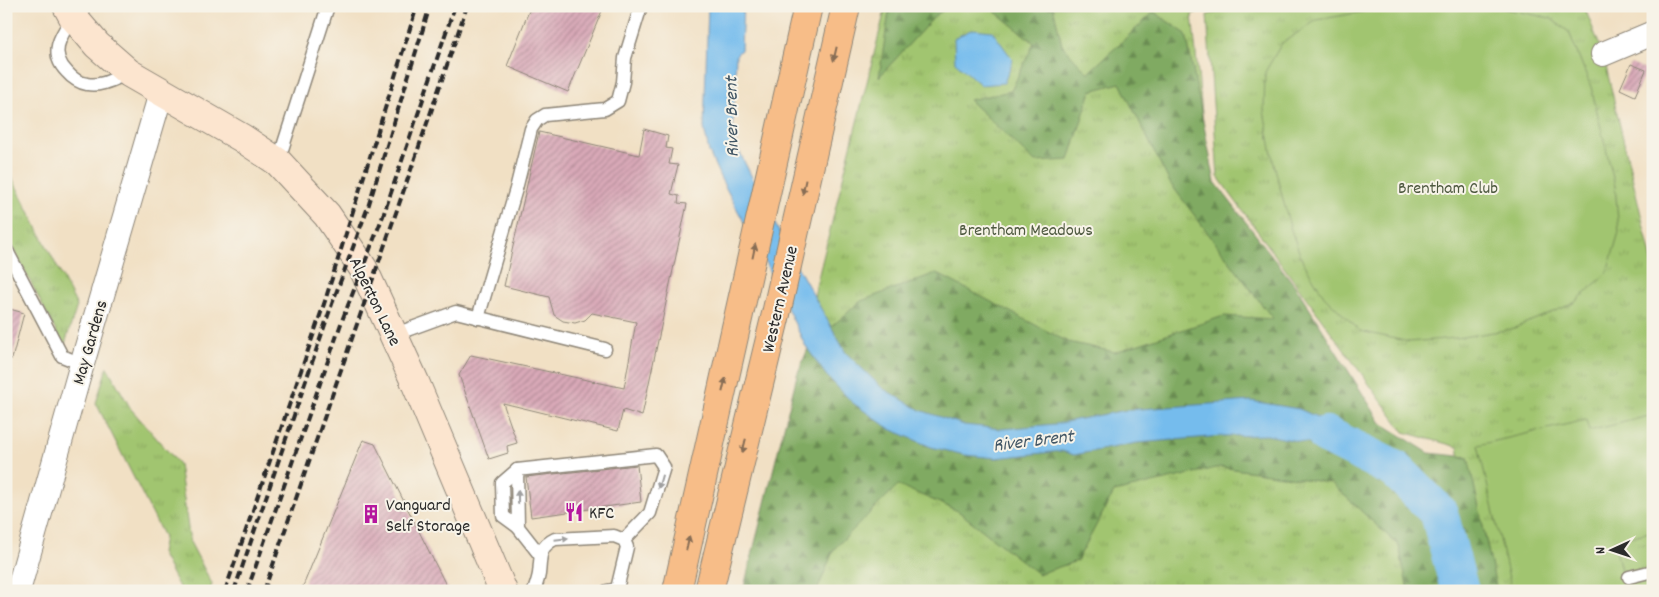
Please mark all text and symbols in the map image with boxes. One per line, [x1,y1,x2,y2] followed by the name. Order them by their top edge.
[831,46,839,61] one-way arrow
[719,74,748,157] water label: River Brent
[1398,177,1498,202] park label: Brentham Club
[800,180,808,195] one-way arrow
[959,219,1093,244] park label: Brentham Meadows
[750,242,758,258] one-way arrow
[757,244,806,355] street label: Western Avenue
[341,253,406,351] street label: Alperton Lane
[67,297,115,388] street label: May Gardens
[720,377,728,392] one-way arrow
[992,424,1077,461] water label: River Brent
[740,439,748,454] one-way arrow
[655,475,663,490] one-way arrow
[514,489,522,505] one-way arrow
[386,494,470,540] place label: Vanguard Self Storage
[563,501,585,523] restaurant icon: KFC
[589,502,614,527] place label: KFC
[360,503,382,525] building icon: Vanguard Self Storage
[1586,524,1636,574] north arrow
[554,534,570,542] one-way arrow
[684,536,692,551] one-way arrow
[1591,547,1611,555] text: N

